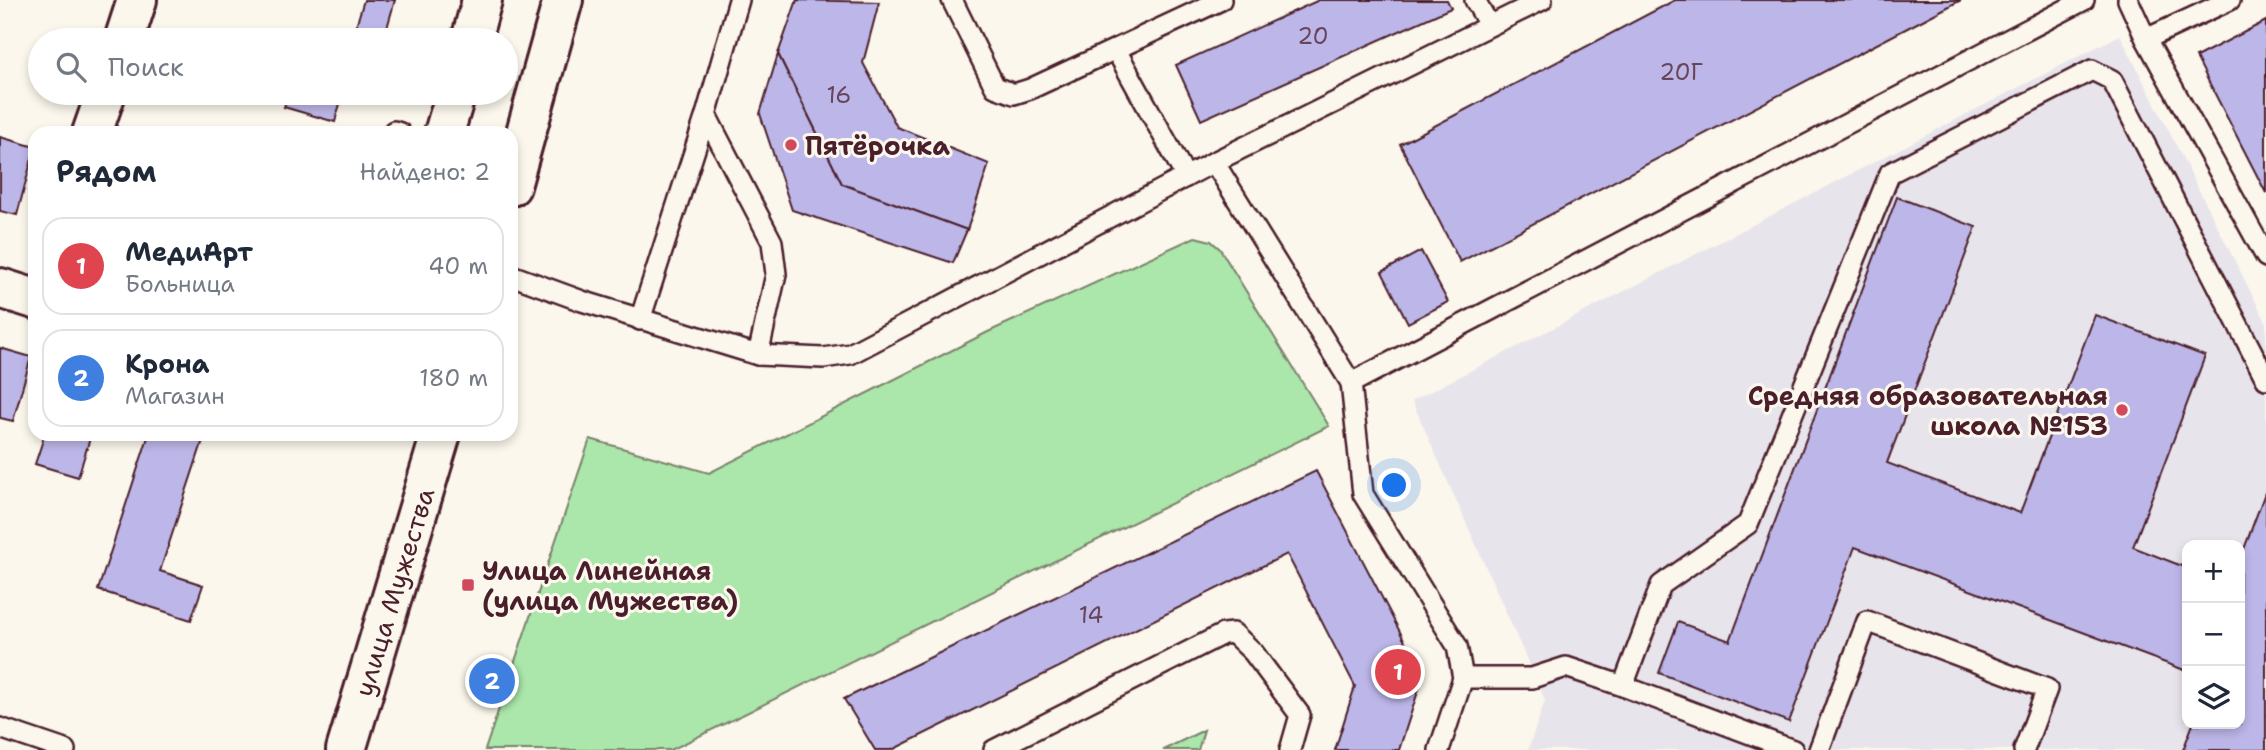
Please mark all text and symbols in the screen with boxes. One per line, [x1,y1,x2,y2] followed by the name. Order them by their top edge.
[1297,21,1329,51] house number: 20
[28,28,518,105] search box
[52,48,90,86] icon: search
[108,49,184,84] text: Поиск
[1659,57,1704,87] house number: 20Г
[827,80,851,110] house number: 16
[805,128,950,163] place label: Пятёрочка
[783,137,799,153] marker: Пятёрочка
[56,151,156,192] text: Рядом
[360,157,490,187] text: Найдено: 2
[125,234,253,269] text: МедиАрт
[76,251,86,281] text: 1
[428,251,488,281] text: 40 m
[125,269,235,299] text: Больница
[125,346,210,381] text: Крона
[73,363,89,393] text: 2
[419,363,488,393] text: 180 m
[1748,378,2108,443] place label: Средняя образовательная школа №153
[125,381,225,411] text: Магазин
[2114,402,2130,418] marker: Средняя образовательная школа №153
[1377,468,1411,502] your location
[346,483,442,701] street label: улица Мужества
[2182,540,2245,729] map controls
[2182,540,2245,603] button: +
[482,553,738,618] place label: Улица Линейная (улица Мужества)
[460,577,476,593] marker: Улица Линейная (улица Мужества)
[1079,600,1103,630] house number: 14
[2182,603,2245,666] button: −
[1375,646,1421,698] pin: 1
[469,655,515,707] pin: 2
[2182,666,2245,729] button: layers

